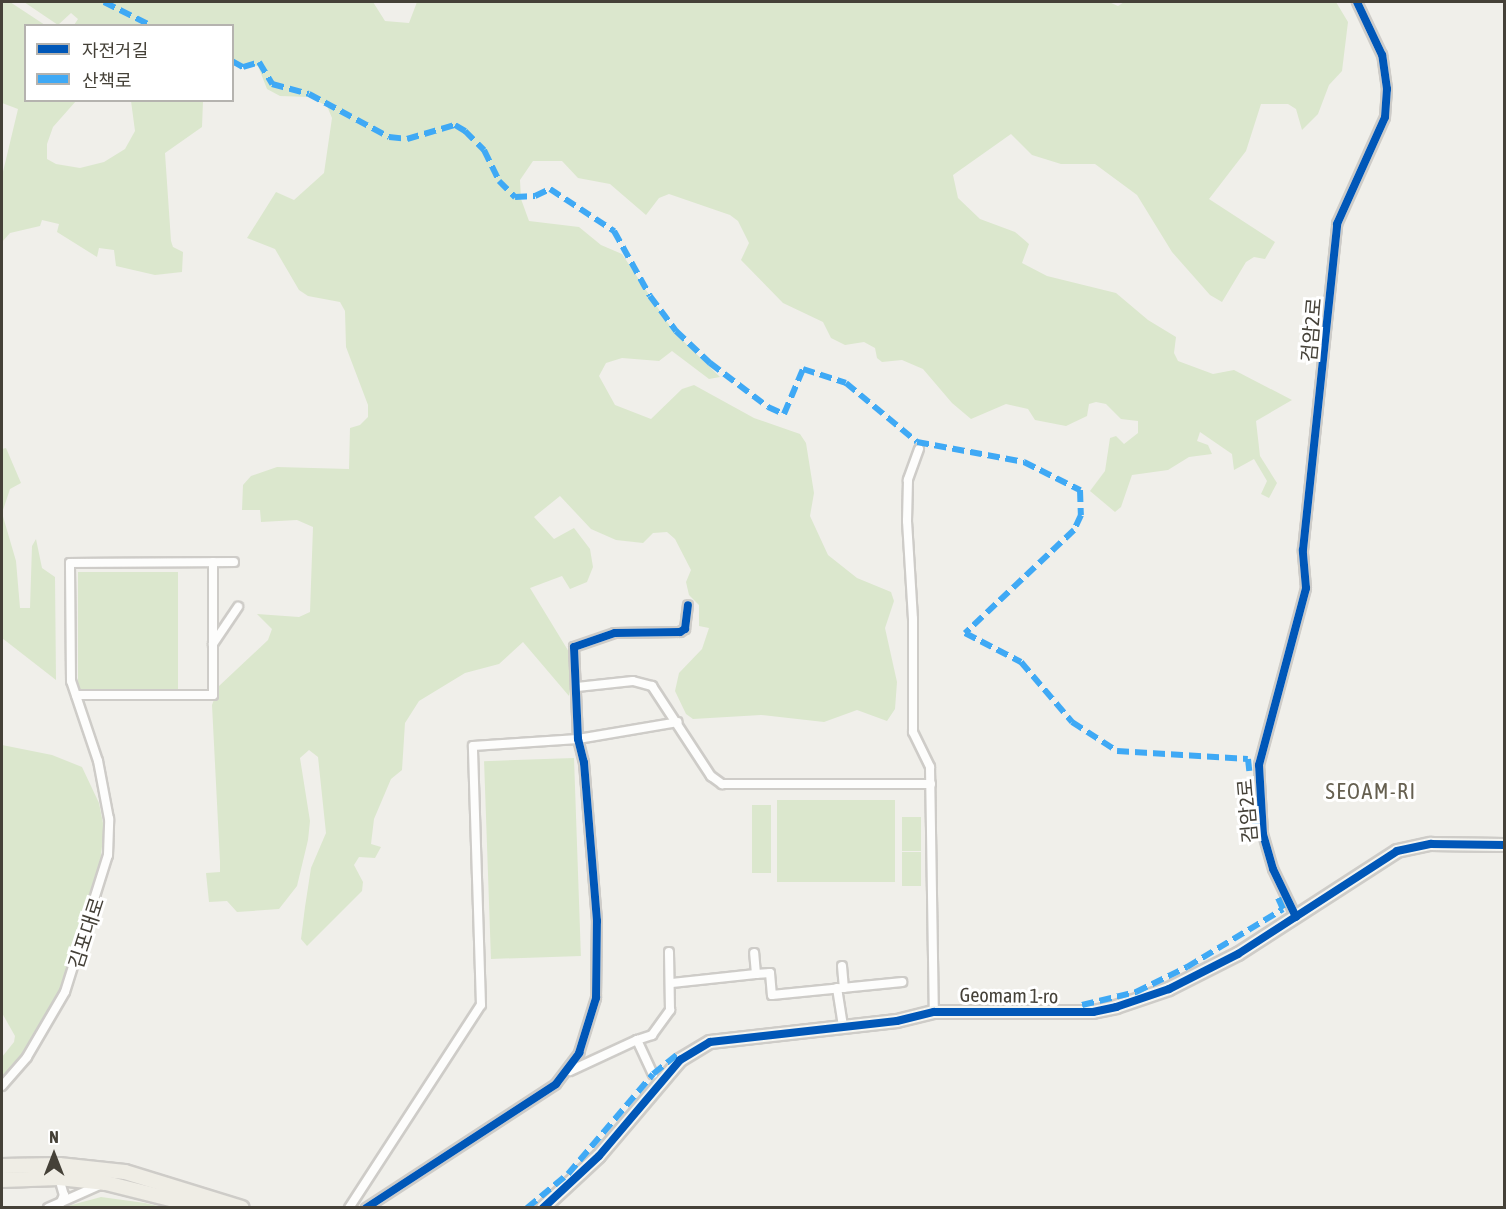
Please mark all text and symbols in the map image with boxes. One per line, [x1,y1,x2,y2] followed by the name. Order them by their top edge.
[24,24,234,102] legend
[82,40,148,61] text: 자전거길
[82,70,132,91] text: 산책로
[1296,297,1326,363] street label: 검암2로
[1232,778,1262,844] street label: 검암2로
[1325,779,1417,805] district label: SEOAM-RI
[63,894,109,972] street label: 김포대로
[960,982,1058,1008] street label: Geomam 1-ro
[24,1125,84,1185] north arrow
[49,1128,59,1146] text: N

